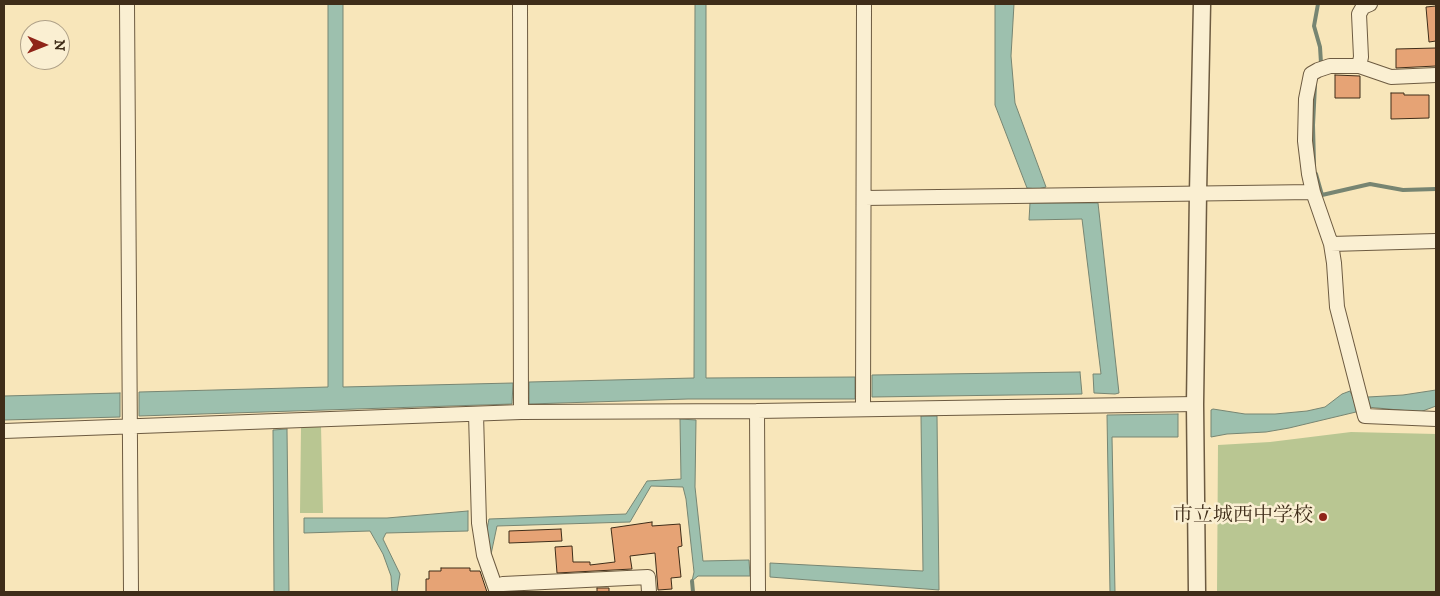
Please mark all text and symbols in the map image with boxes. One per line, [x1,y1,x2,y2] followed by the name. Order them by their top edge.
[20,20,70,70] north arrow
[50,39,68,51] text: N
[1173,505,1313,529] place label: 市立城西中学校
[1317,511,1329,523] marker: 市立城西中学校

